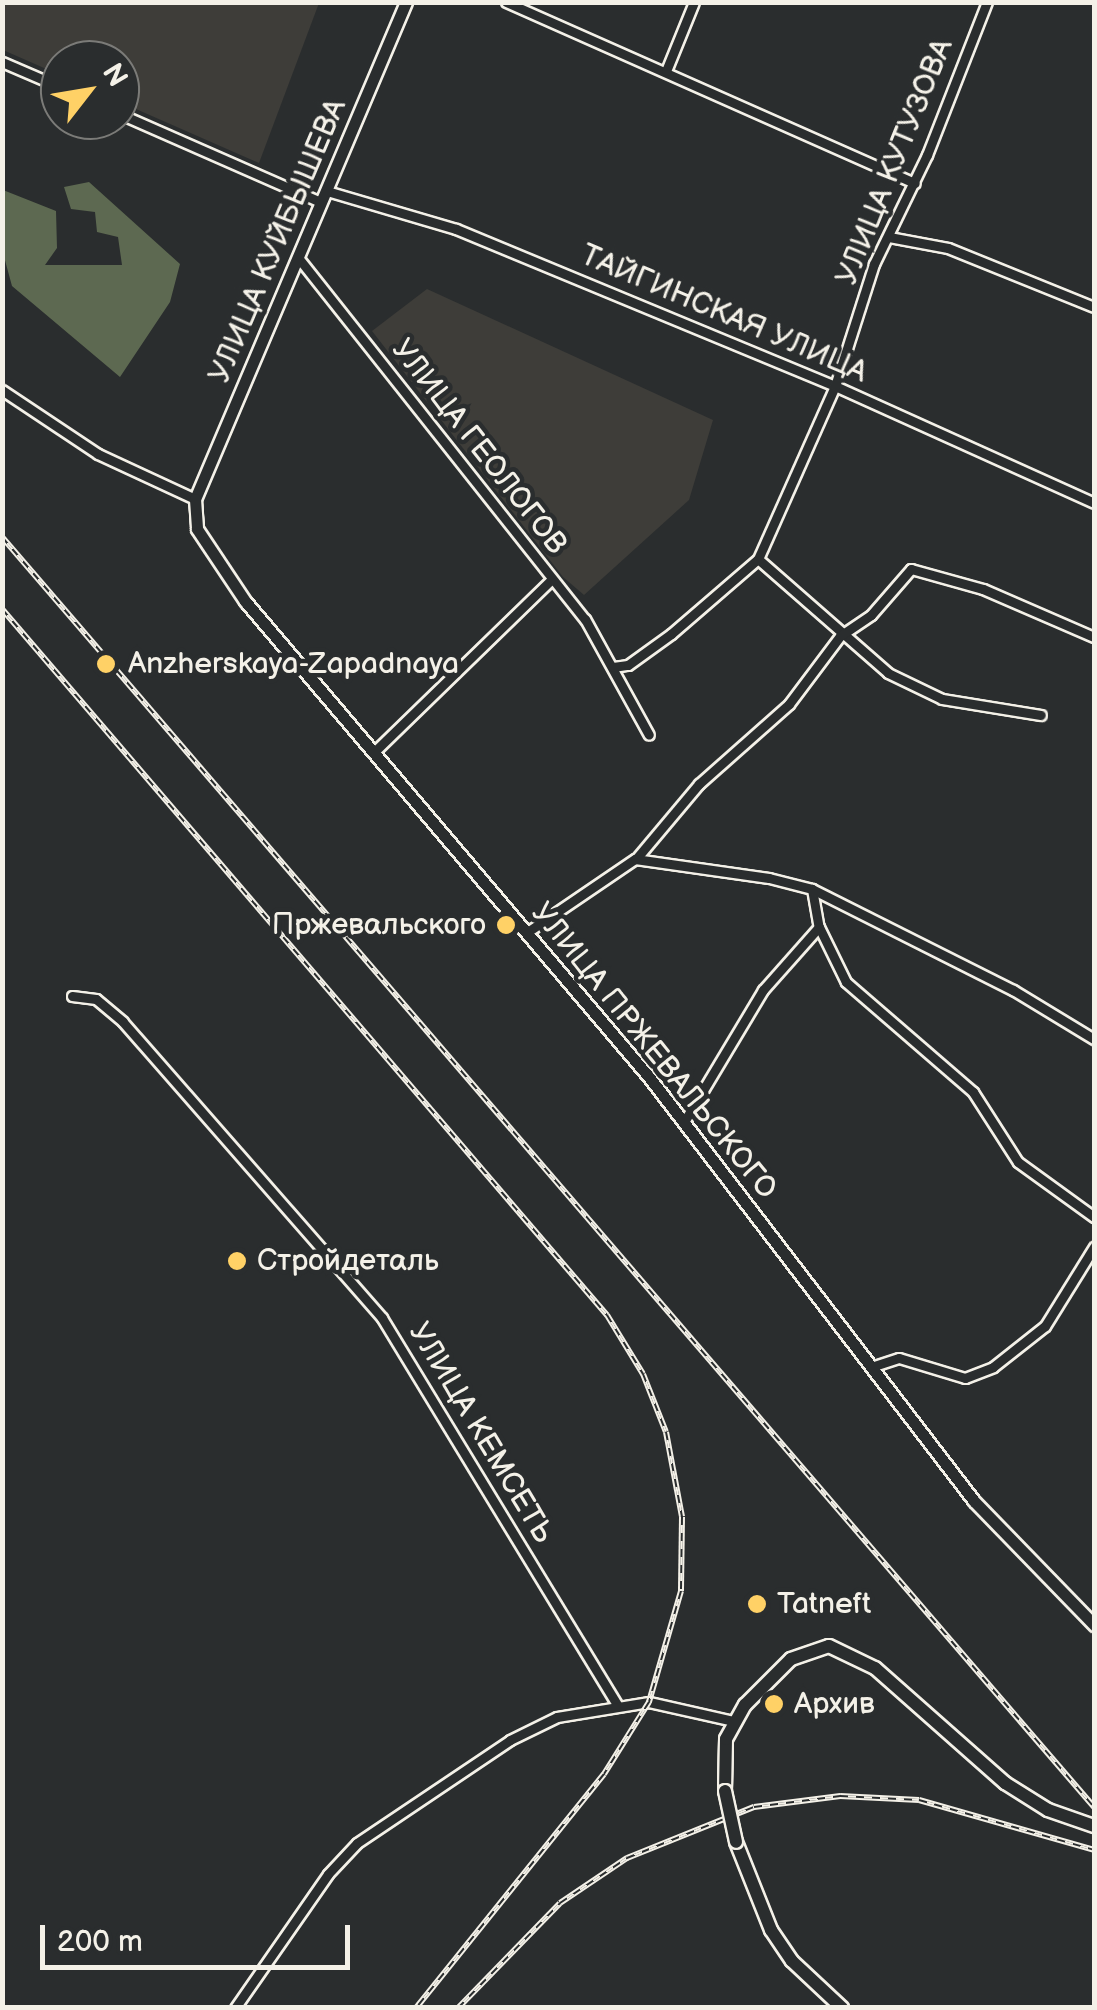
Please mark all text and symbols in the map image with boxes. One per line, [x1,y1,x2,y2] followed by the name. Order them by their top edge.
[829,34,961,290] street label: УЛИЦА КУТУЗОВА
[40,40,140,140] north arrow
[95,58,134,93] text: N
[202,94,354,388] street label: УЛИЦА КУЙБЫШЕВА
[575,237,873,391] street label: ТАЙГИНСКАЯ УЛИЦА
[384,332,574,562] street label: УЛИЦА ГЕОЛОГОВ
[128,646,459,682] place label: Anzherskaya-Zapadnaya
[93,651,119,677] marker: Anzherskaya-Zapadnaya
[523,896,785,1206] street label: УЛИЦА ПРЖЕВАЛЬСКОГО
[272,907,486,943] place label: Пржевальского
[495,914,517,936] marker: Пржевальского
[257,1243,439,1279] place label: Стройдеталь
[226,1250,248,1272] marker: Стройдеталь
[401,1316,561,1550] street label: УЛИЦА КЕМСЕТЬ
[777,1586,871,1622] place label: Tatneft
[746,1593,768,1615] marker: Tatneft
[794,1686,875,1722] place label: Архив
[763,1693,785,1715] marker: Архив
[45,1905,355,1967] scale bar
[57,1924,143,1960] text: 200 m

